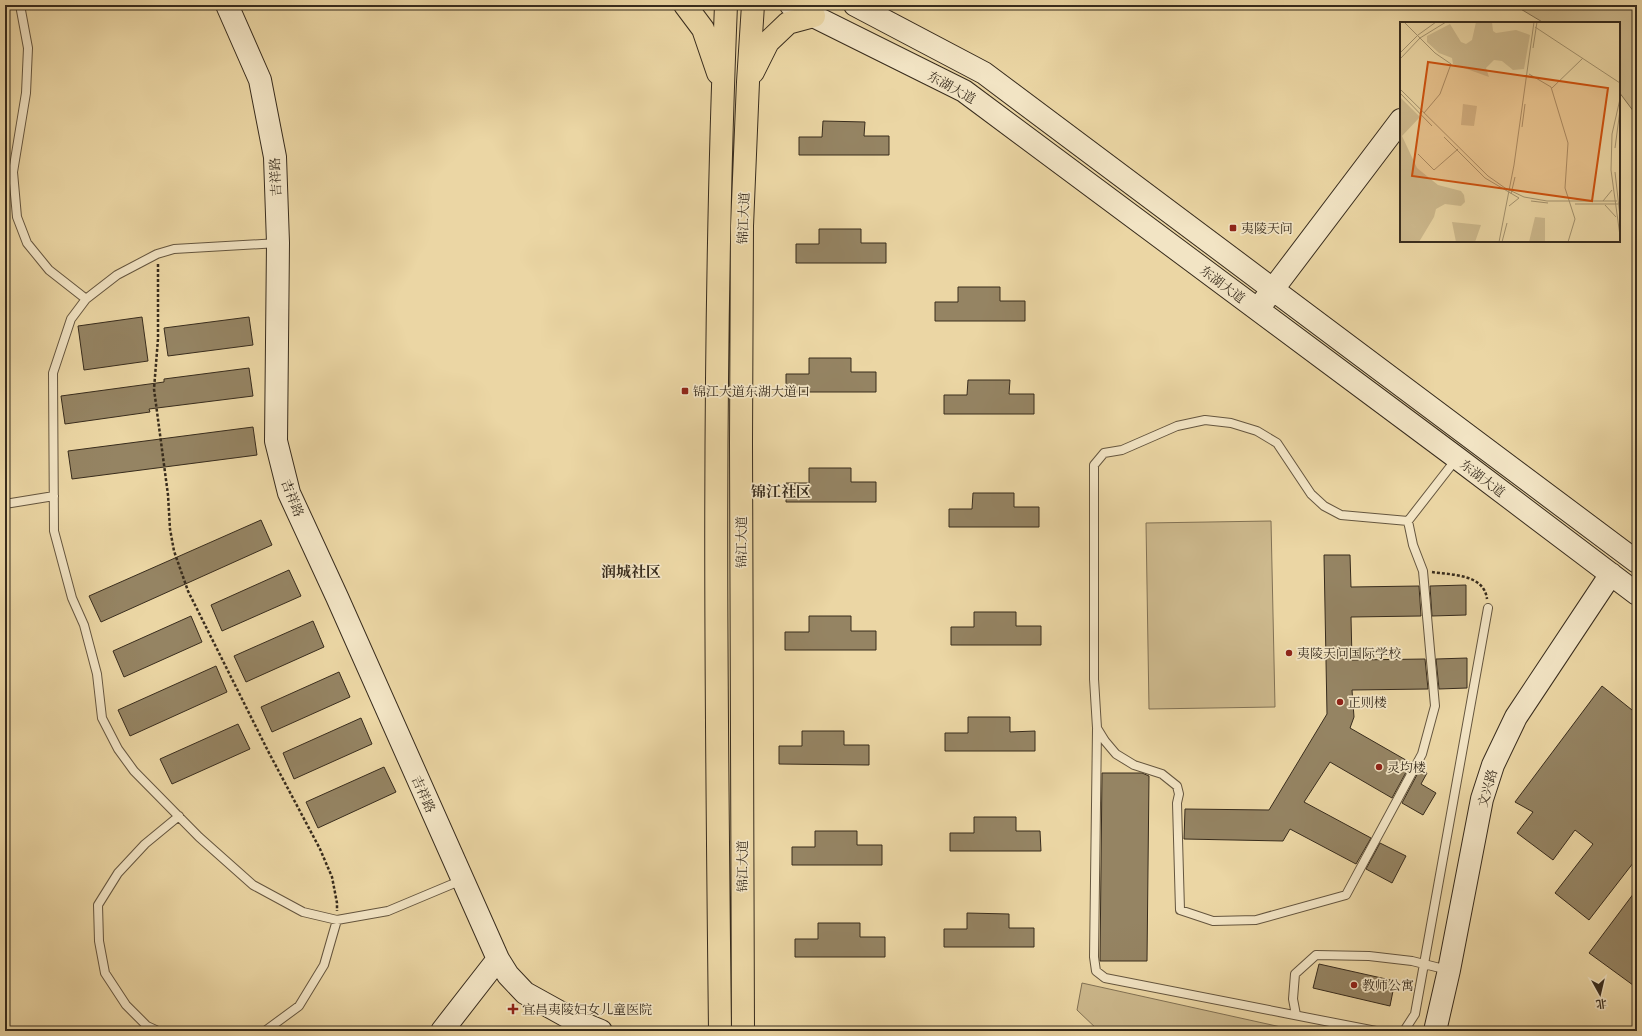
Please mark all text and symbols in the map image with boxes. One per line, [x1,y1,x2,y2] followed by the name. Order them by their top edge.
[1400,22,1620,242] inset map
[924,67,979,108] street label: 东湖大道
[266,157,286,197] street label: 吉祥路
[734,192,754,244] street label: 锦江大道
[1241,220,1293,238] place label: 夷陵天问
[1228,223,1238,233] marker: 夷陵天问
[1196,262,1249,308] street label: 东湖大道
[693,383,810,401] place label: 锦江大道东湖大道口
[680,386,690,396] marker: 锦江大道东湖大道口
[1456,456,1509,502] street label: 东湖大道
[277,477,307,520] street label: 吉祥路
[751,482,811,502] district label: 锦江社区
[733,516,751,568] street label: 锦江大道
[601,562,661,582] district label: 润城社区
[1297,645,1401,663] place label: 夷陵天问国际学校
[1284,648,1294,658] marker: 夷陵天问国际学校
[1348,694,1387,712] place label: 正则楼
[1335,697,1345,707] marker: 正则楼
[1387,759,1426,777] place label: 灵均楼
[1374,762,1384,772] marker: 灵均楼
[1474,767,1502,810] street label: 文兴路
[407,773,439,816] street label: 吉祥路
[734,840,752,892] street label: 锦江大道
[1580,974,1620,1014] north arrow
[1362,977,1414,995] place label: 教师公寓
[1349,980,1359,990] marker: 教师公寓
[1595,995,1608,1012] text: 北
[522,1001,652,1019] place label: 宜昌夷陵妇女儿童医院
[507,1003,519,1015] marker: 宜昌夷陵妇女儿童医院

